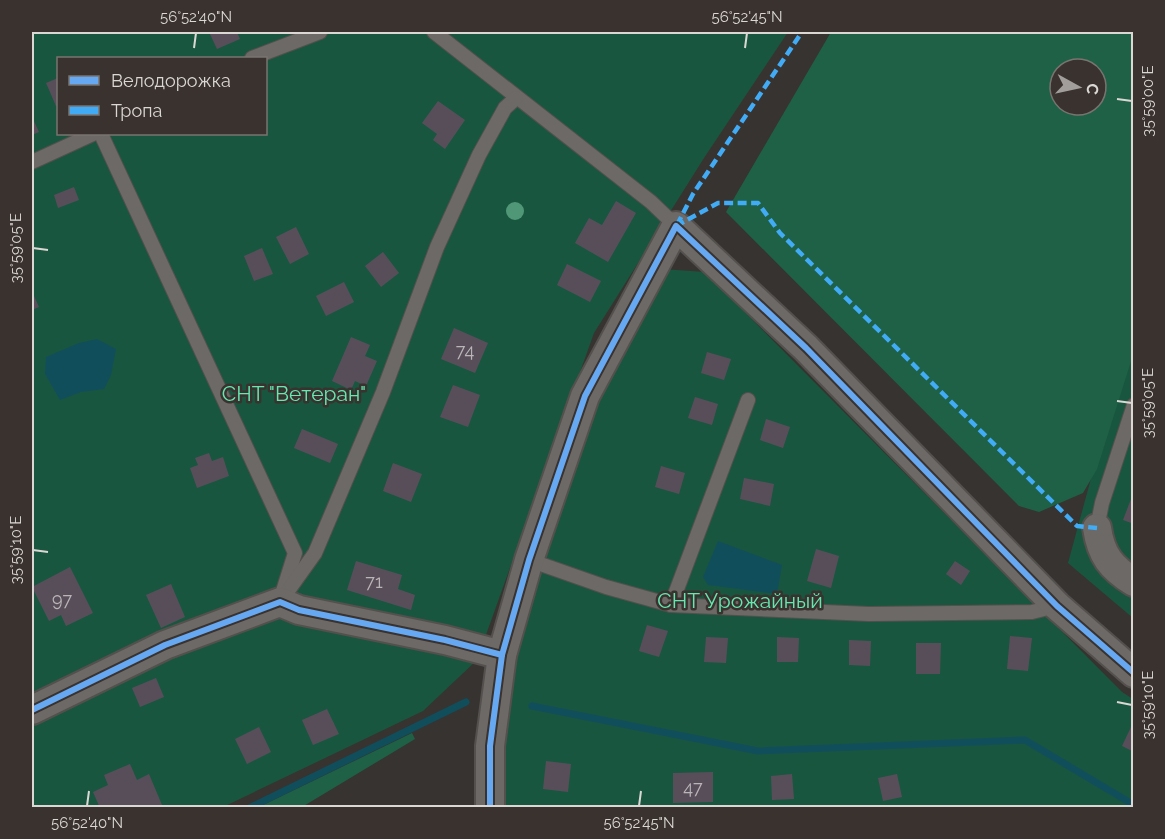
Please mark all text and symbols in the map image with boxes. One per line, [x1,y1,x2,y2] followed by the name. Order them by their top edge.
[160,8,232,26] text: 56°52'40"N
[711,8,783,26] text: 56°52'45"N
[57,57,267,135] legend
[1048,57,1108,117] north arrow
[1139,65,1157,137] text: 35°59'00"E
[111,70,231,91] text: Велодорожка
[1082,82,1103,96] text: С
[111,100,162,121] text: Тропа
[7,213,25,283] text: 35°59'05"E
[456,340,474,361] house number: 74
[1139,368,1157,438] text: 35°59'05"E
[222,381,366,406] park label: СНТ "Ветеран"
[7,516,25,584] text: 35°59'10"E
[365,571,383,592] house number: 71
[657,588,823,613] park label: СНТ Урожайный
[52,589,72,610] house number: 97
[1139,671,1157,739] text: 35°59'10"E
[683,777,703,798] house number: 47
[51,814,123,832] text: 56°52'40"N
[603,814,675,832] text: 56°52'45"N

